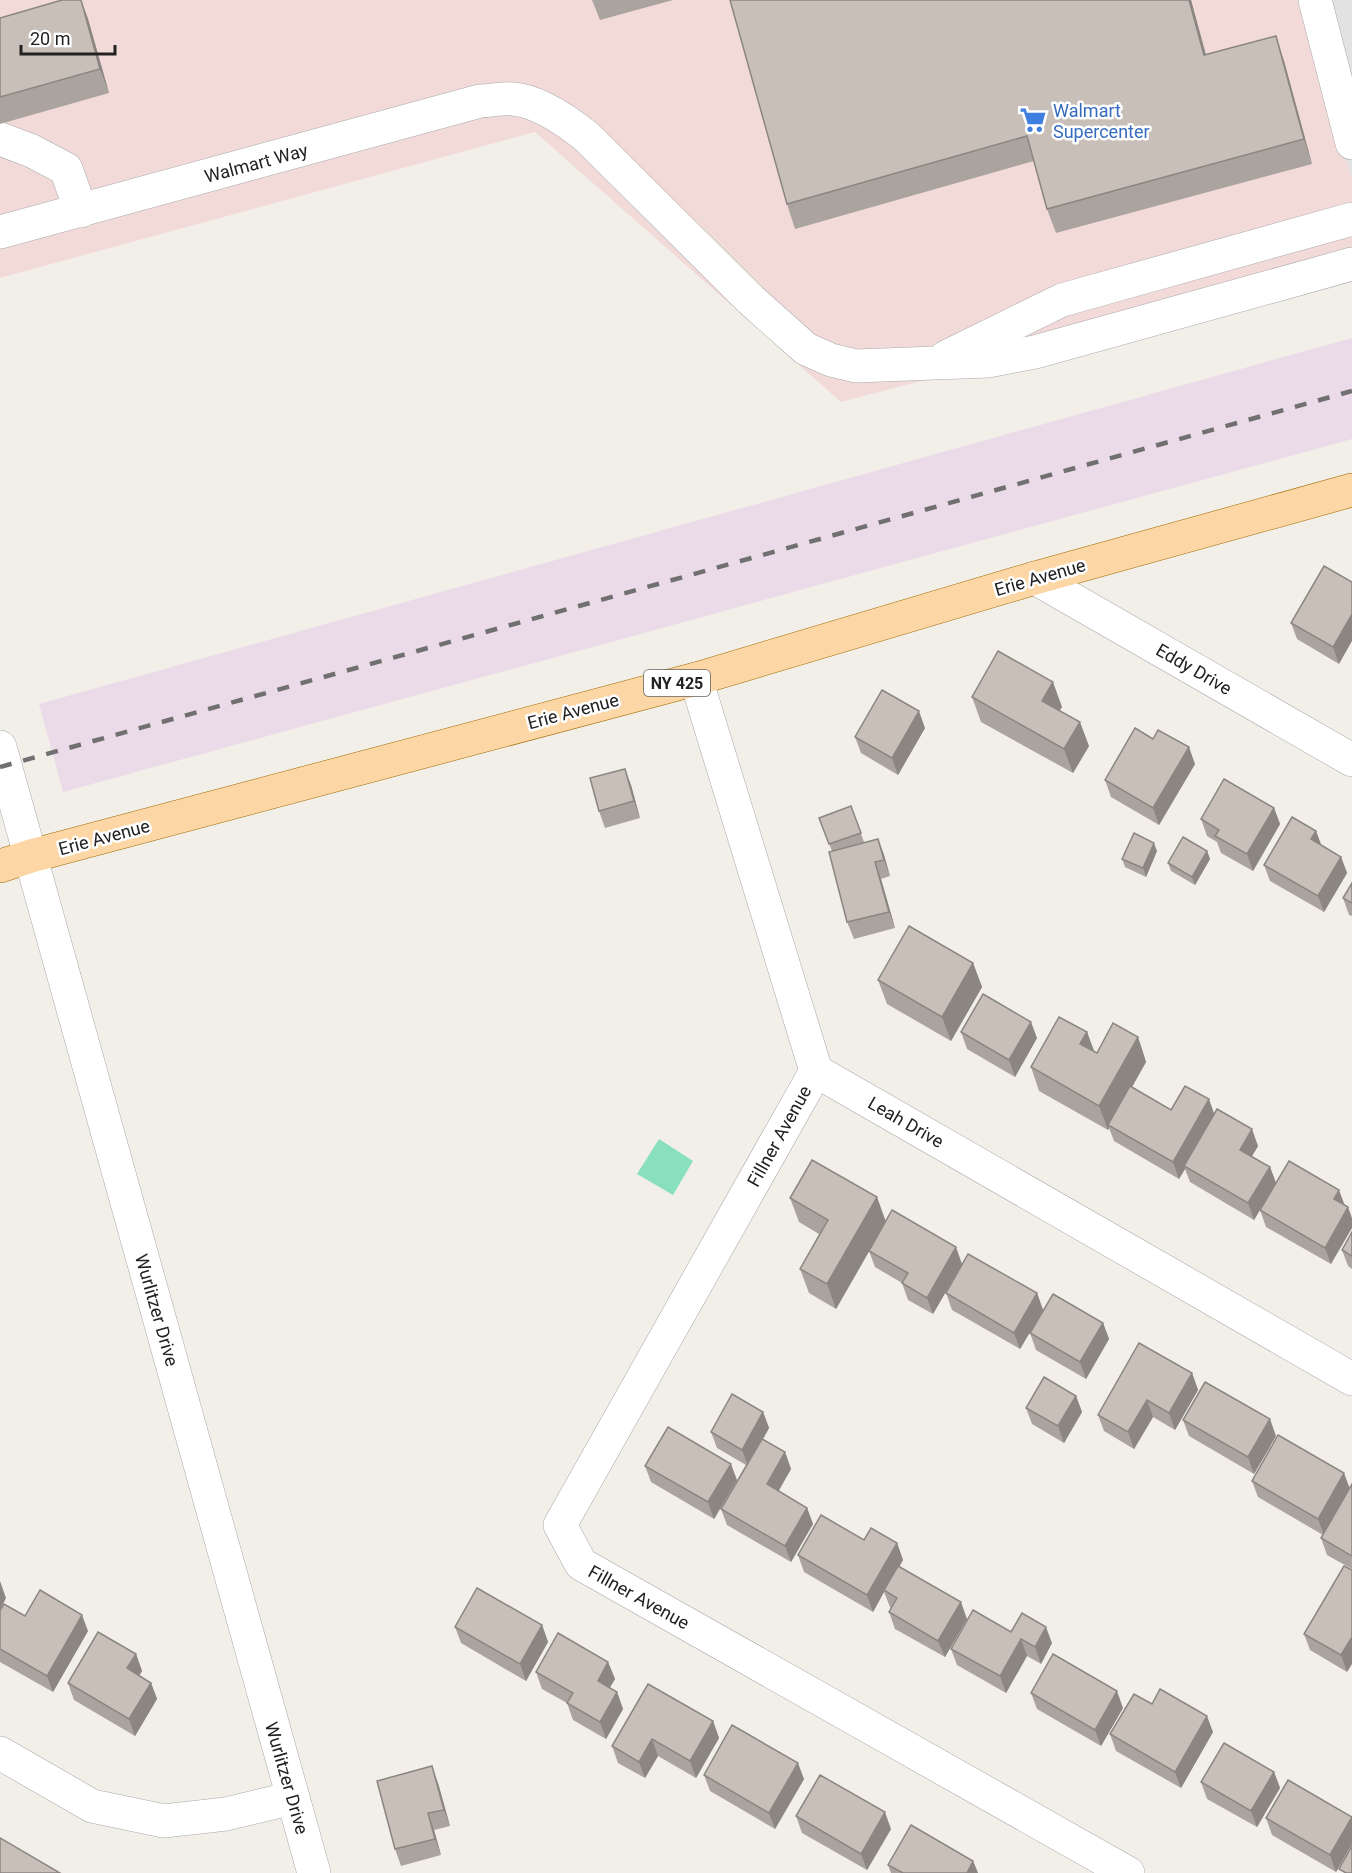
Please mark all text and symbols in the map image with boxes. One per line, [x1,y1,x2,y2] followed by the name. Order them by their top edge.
[21,18,116,56] scale bar
[30,28,70,49] text: 20 m
[1053,100,1150,142] place label: Walmart Supercenter
[1018,105,1048,135] supermarket icon: Walmart Supercenter
[202,139,310,187] street label: Walmart Way
[992,554,1088,600] street label: Erie Avenue
[1152,639,1236,699] street label: Eddy Drive
[644,670,710,696] road number: NY 425
[525,689,621,733] street label: Erie Avenue
[56,815,152,859] street label: Erie Avenue
[743,1082,815,1190] street label: Fillner Avenue
[864,1092,948,1152] street label: Leah Drive
[131,1251,183,1369] street label: Wurlitzer Drive
[585,1561,693,1633] street label: Fillner Avenue
[261,1719,313,1837] street label: Wurlitzer Drive

